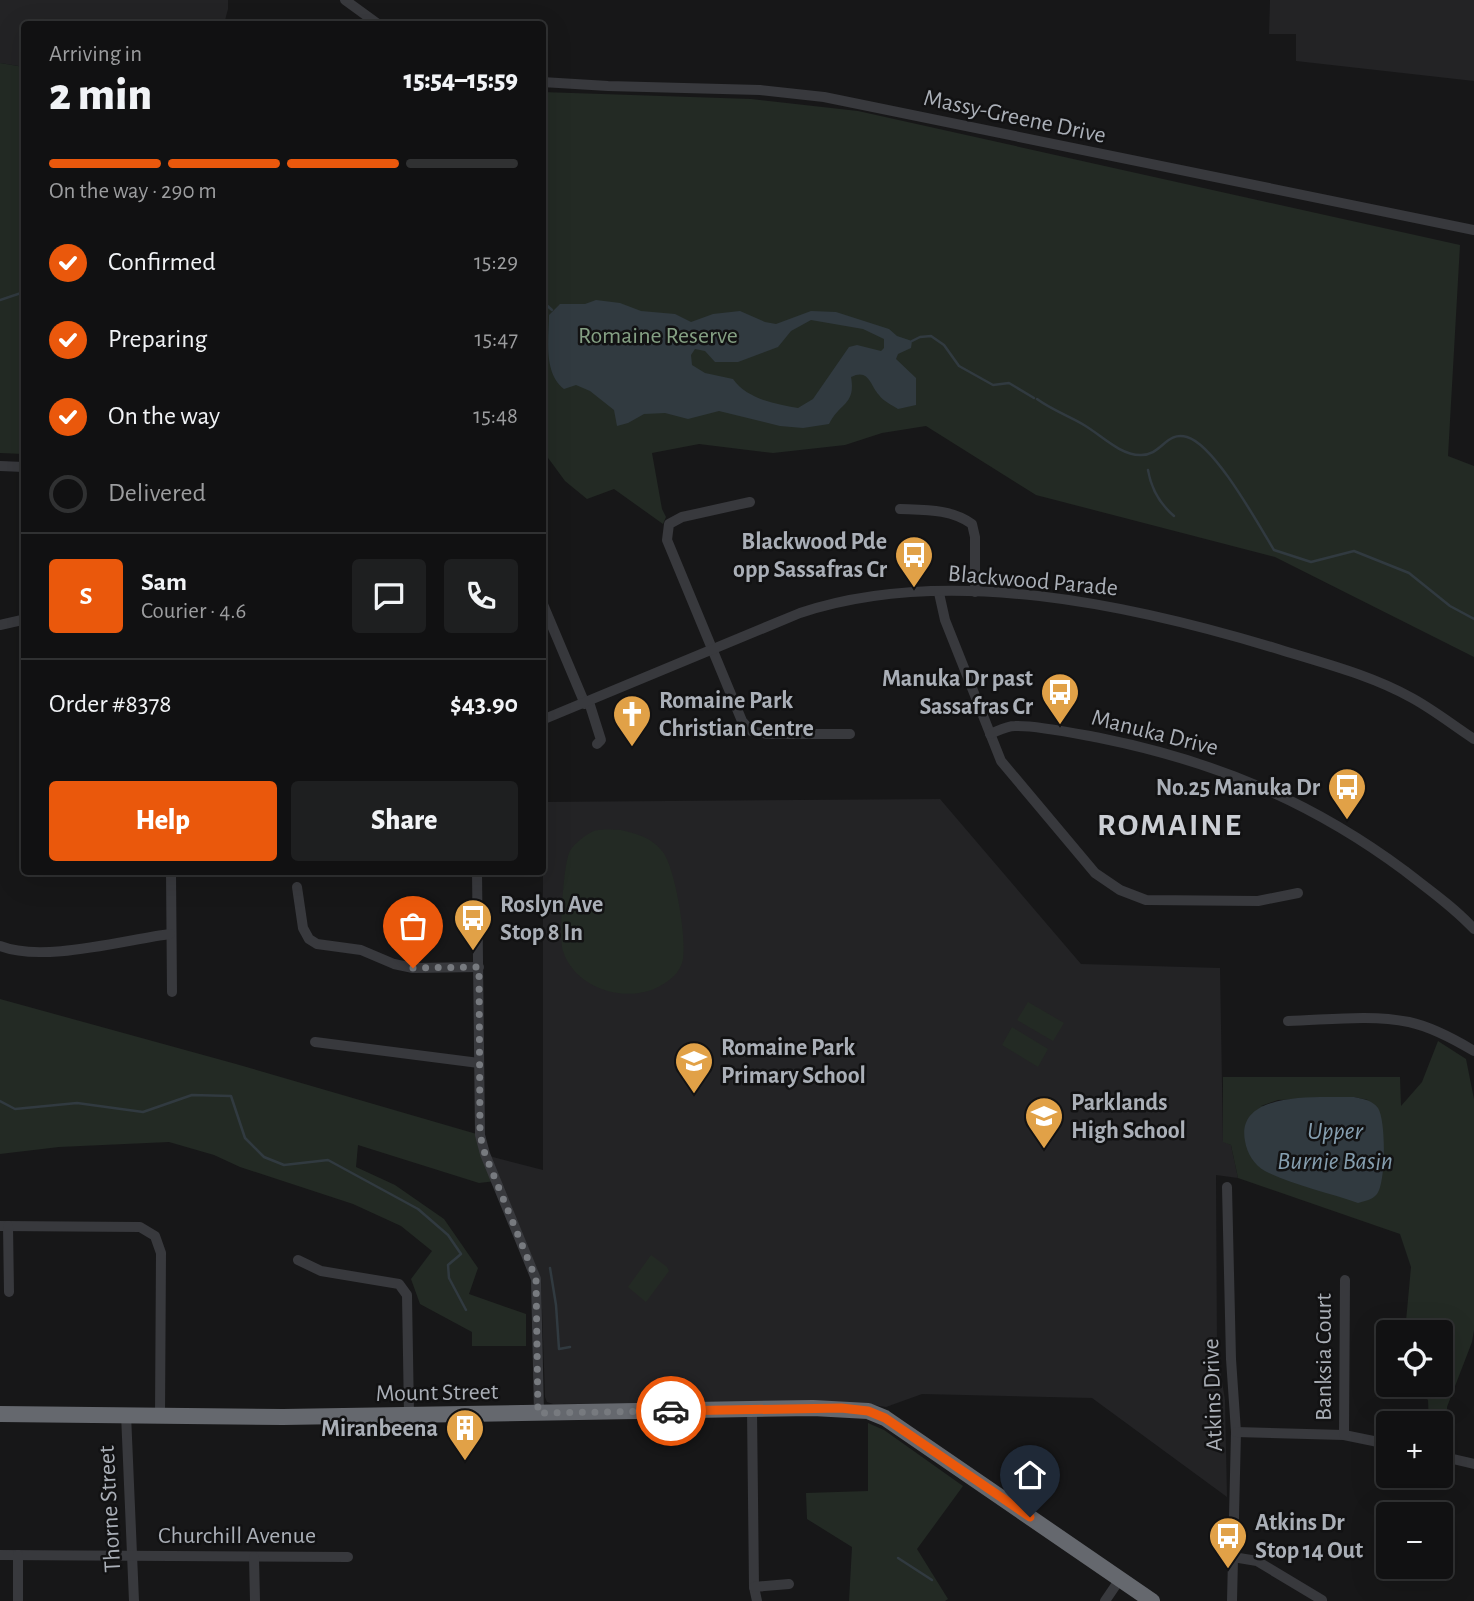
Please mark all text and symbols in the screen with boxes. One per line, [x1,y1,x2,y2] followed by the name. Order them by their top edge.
[49,43,142,66] text: Arriving in
[404,67,518,93] text: 15:54–15:59
[49,72,152,118] text: 2 min
[922,86,1108,148] street label: Massy-Greene Drive
[49,180,217,203] text: On the way · 290 m
[49,244,87,282] icon: check
[108,249,216,275] text: Confirmed
[474,251,518,274] text: 15:29
[49,321,87,359] icon: check
[578,324,738,348] park label: Romaine Reserve
[108,326,207,352] text: Preparing
[475,328,518,351] text: 15:47
[49,398,87,436] icon: check
[108,403,220,429] text: On the way
[473,405,518,428] text: 15:48
[108,480,206,506] text: Delivered
[733,530,888,582] place label: Blackwood Pde opp Sassafras Cr
[893,534,935,589] bus stop icon: Blackwood Pde opp Sassafras Cr
[352,559,426,633] button: chat
[444,559,518,633] button: phone
[947,562,1119,600] street label: Blackwood Parade
[141,569,187,595] text: Sam
[80,583,92,609] text: S
[141,600,246,623] text: Courier · 4.6
[882,667,1034,719] place label: Manuka Dr past Sassafras Cr
[1039,671,1081,726] bus stop icon: Manuka Dr past Sassafras Cr
[659,689,814,741] place label: Romaine Park Christian Centre
[49,691,172,717] text: Order #8378
[450,691,518,717] text: $43.90
[611,693,653,748] church icon: Romaine Park Christian Centre
[1089,706,1221,760] street label: Manuka Drive
[1326,766,1368,821] bus stop icon: No.25 Manuka Dr
[1156,776,1321,800] place label: No.25 Manuka Dr
[49,781,277,861] button: Help
[291,781,518,861] button: Share
[1097,809,1243,841] district label: ROMAINE
[500,893,603,945] place label: Roslyn Ave Stop 8 In
[383,896,443,968] pin
[452,897,494,952] bus stop icon: Roslyn Ave Stop 8 In
[394,907,432,945] icon: bag
[721,1036,866,1088] place label: Romaine Park Primary School
[673,1040,715,1095] school or university icon: Romaine Park Primary School
[1071,1091,1186,1143] place label: Parklands High School
[1023,1095,1065,1150] school or university icon: Parklands High School
[1277,1118,1393,1174] water label: Upper Burnie Basin
[1312,1293,1336,1421] street label: Banksia Court
[1376,1320,1453,1579] map controls
[1376,1320,1453,1397] button: locate
[1199,1338,1227,1452] street label: Atkins Drive
[636,1376,706,1446] courier
[375,1380,499,1406] street label: Mount Street
[652,1392,690,1430] icon: car
[444,1407,486,1462] building icon: Miranbeena
[1376,1411,1453,1488] button: +
[321,1417,438,1441] place label: Miranbeena
[95,1444,125,1573] street label: Thorne Street
[1000,1445,1060,1517] pin
[1011,1456,1049,1494] icon: home
[1376,1502,1453,1579] button: −
[1255,1511,1363,1563] place label: Atkins Dr Stop 14 Out
[1207,1515,1249,1570] bus stop icon: Atkins Dr Stop 14 Out
[158,1524,316,1548] street label: Churchill Avenue

